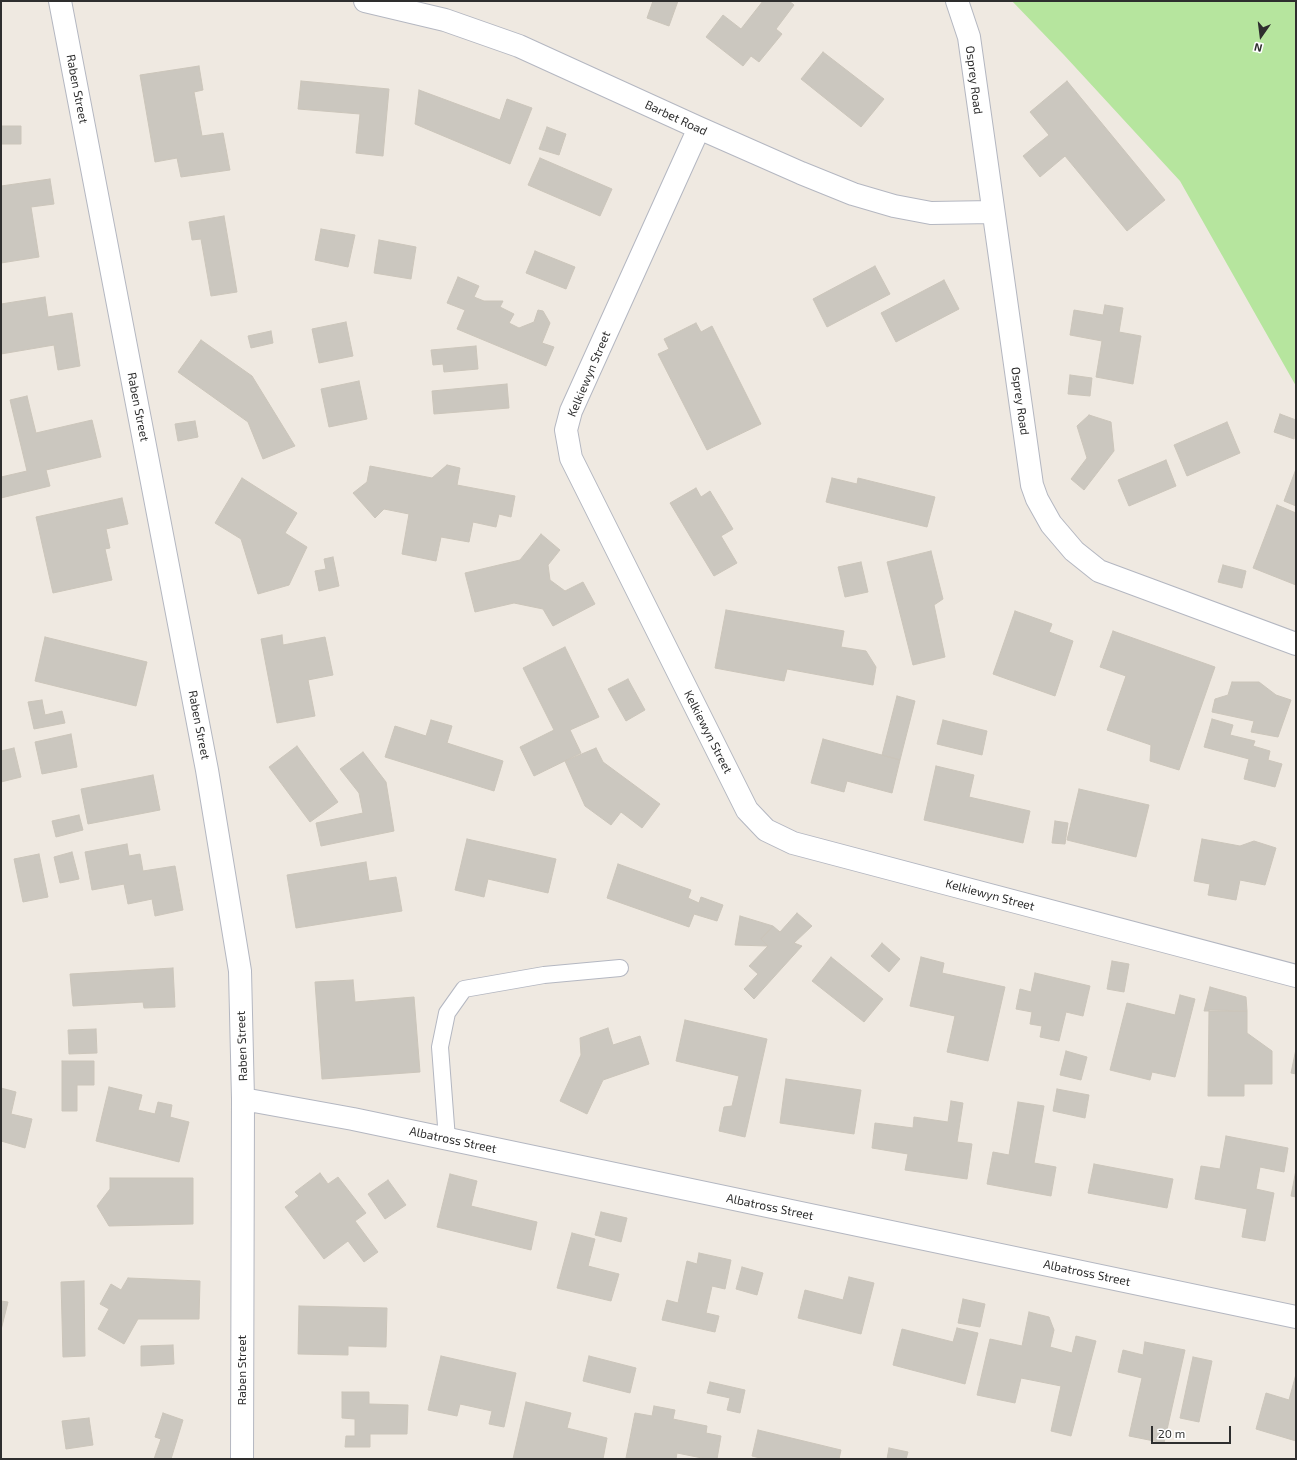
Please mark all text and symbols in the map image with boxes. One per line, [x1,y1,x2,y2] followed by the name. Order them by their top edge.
[1241,16,1281,56] north arrow
[1253,41,1263,55] text: N
[963,45,985,115] street label: Osprey Road
[63,53,91,125] street label: Raben Street
[643,97,709,139] street label: Barbet Road
[564,329,614,419] street label: Kelkiewyn Street
[1008,366,1032,436] street label: Osprey Road
[124,371,152,443] street label: Raben Street
[681,688,735,776] street label: Kelkiewyn Street
[185,689,213,761] street label: Raben Street
[944,876,1036,914] street label: Kelkiewyn Street
[234,1011,250,1081] street label: Raben Street
[408,1124,498,1156] street label: Albatross Street
[725,1191,815,1223] street label: Albatross Street
[1042,1257,1132,1289] street label: Albatross Street
[235,1335,249,1405] street label: Raben Street
[1153,1418,1233,1444] scale bar
[1158,1426,1185,1440] text: 20 m

